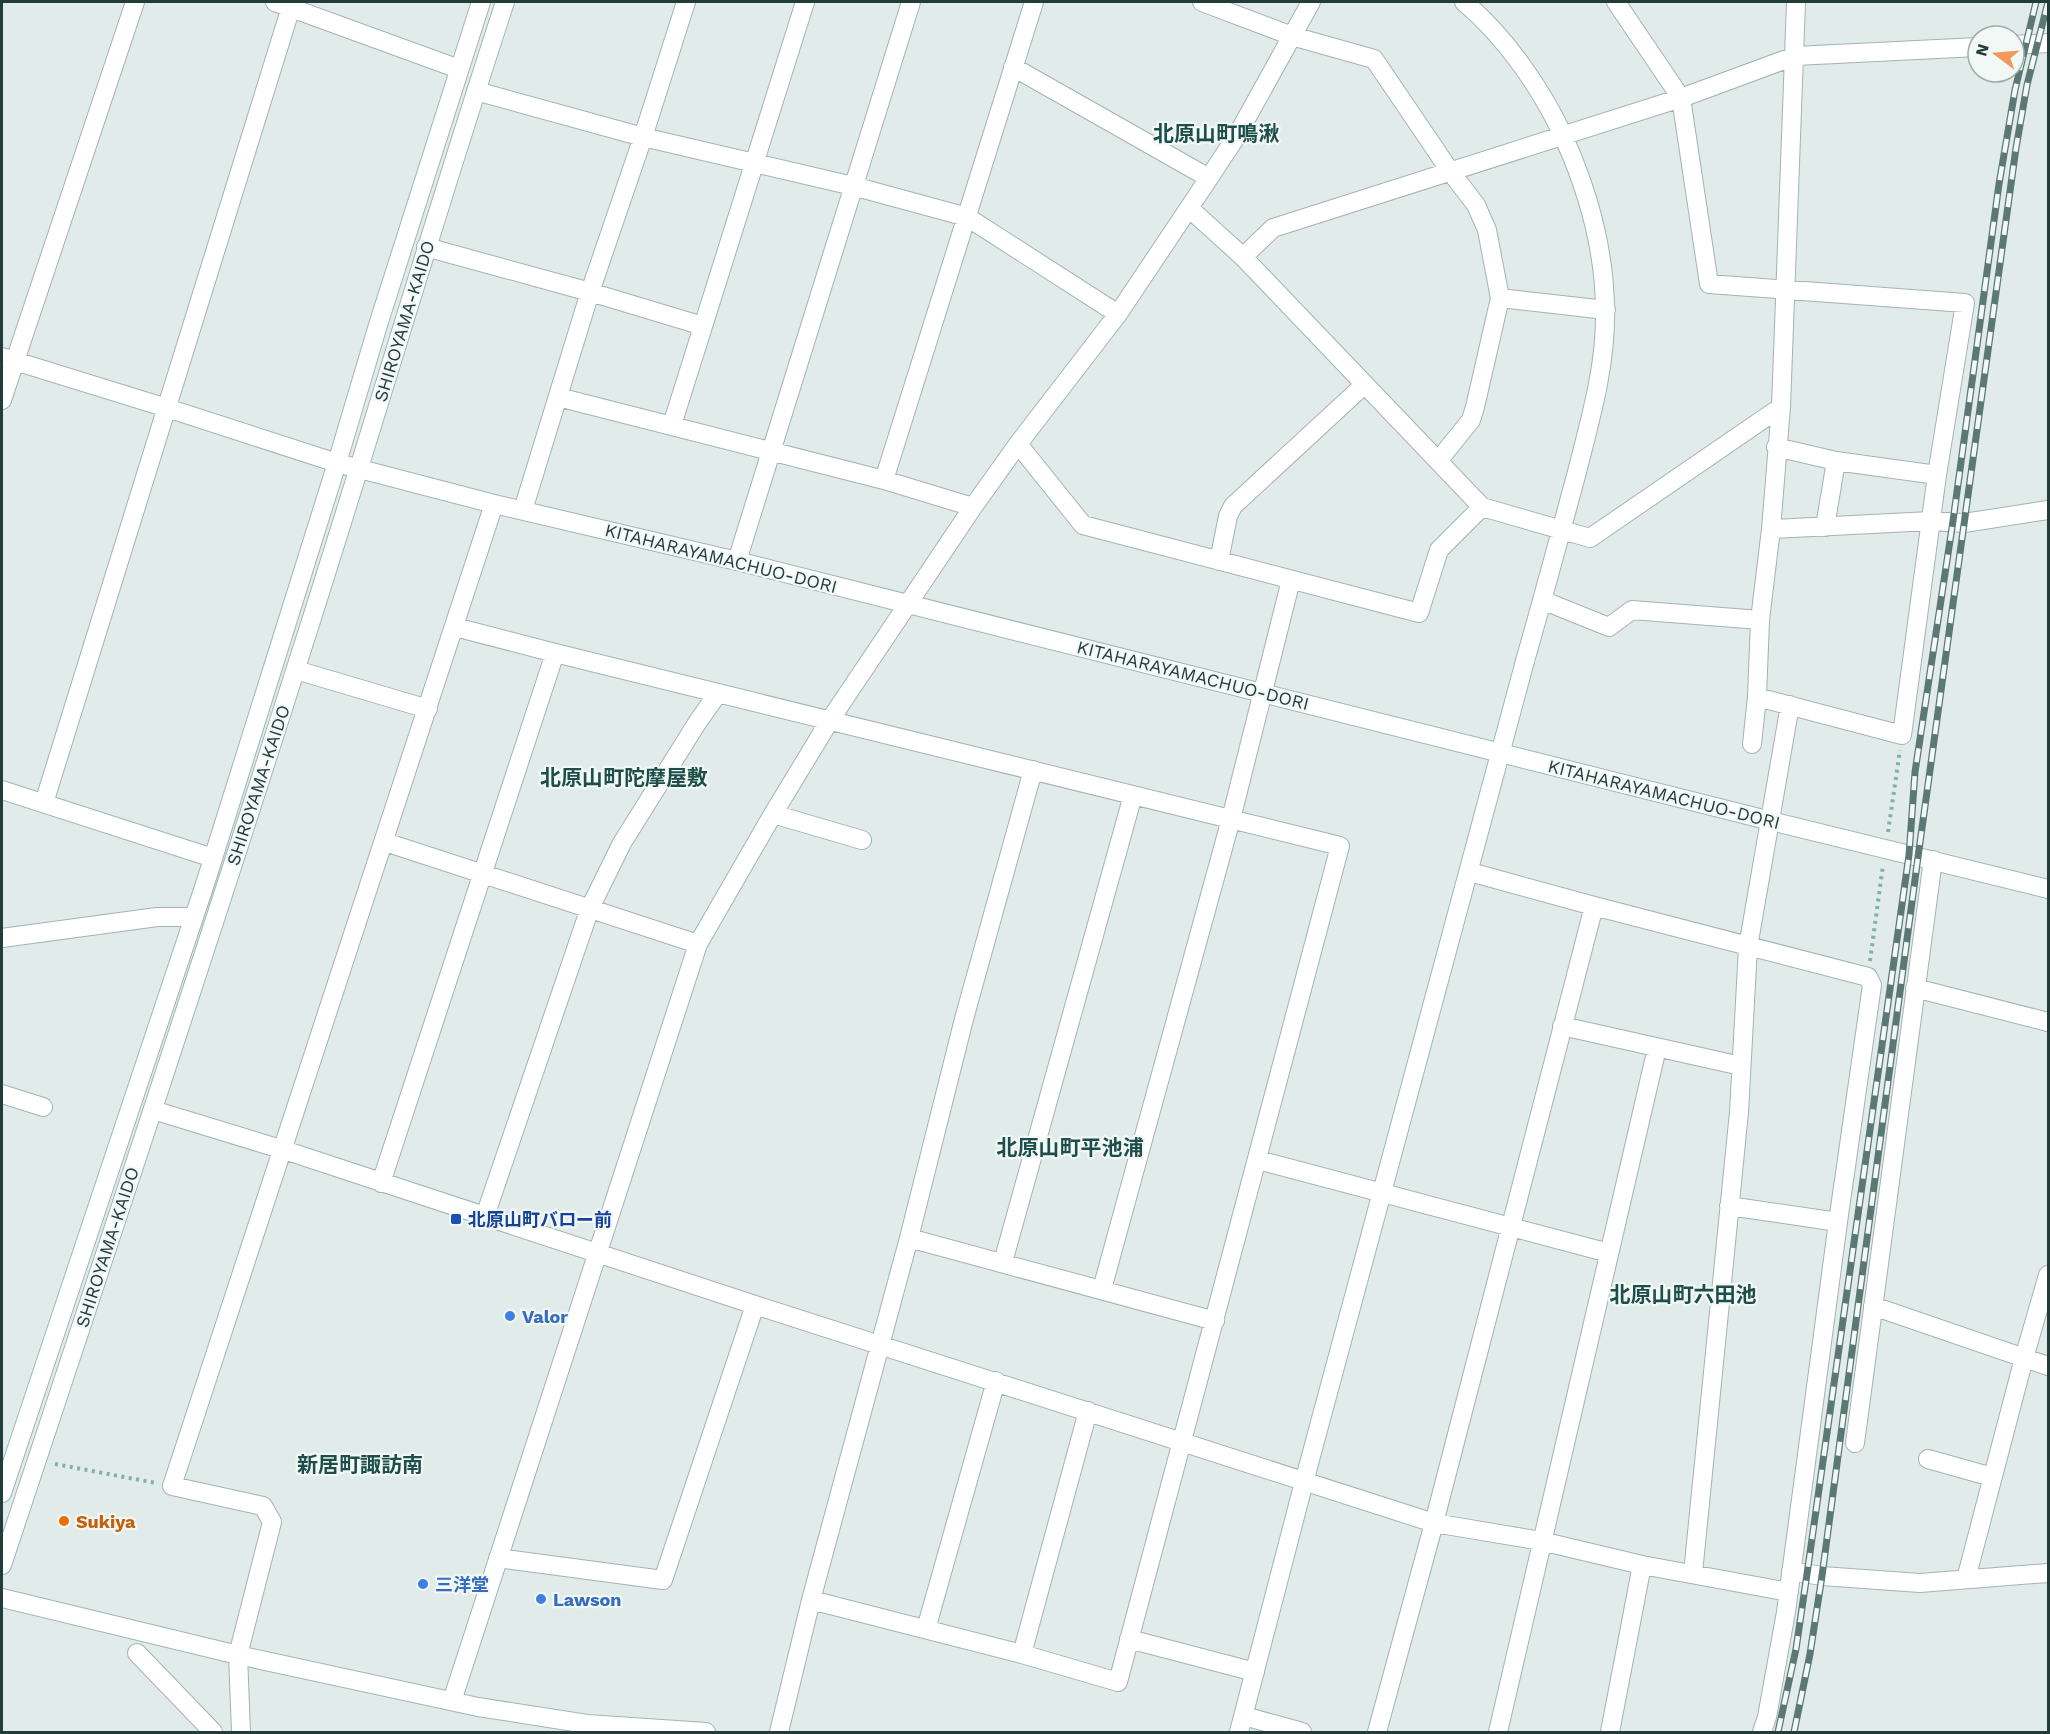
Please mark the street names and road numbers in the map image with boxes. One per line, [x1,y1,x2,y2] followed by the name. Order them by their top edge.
[369,238,439,404] street label: SHIROYAMA-KAIDO
[603,519,839,597] street label: KITAHARAYAMACHUO-DORI
[1075,636,1311,714] street label: KITAHARAYAMACHUO-DORI
[222,702,294,868] street label: SHIROYAMA-KAIDO
[1546,755,1782,833] street label: KITAHARAYAMACHUO-DORI
[71,1164,143,1330] street label: SHIROYAMA-KAIDO

